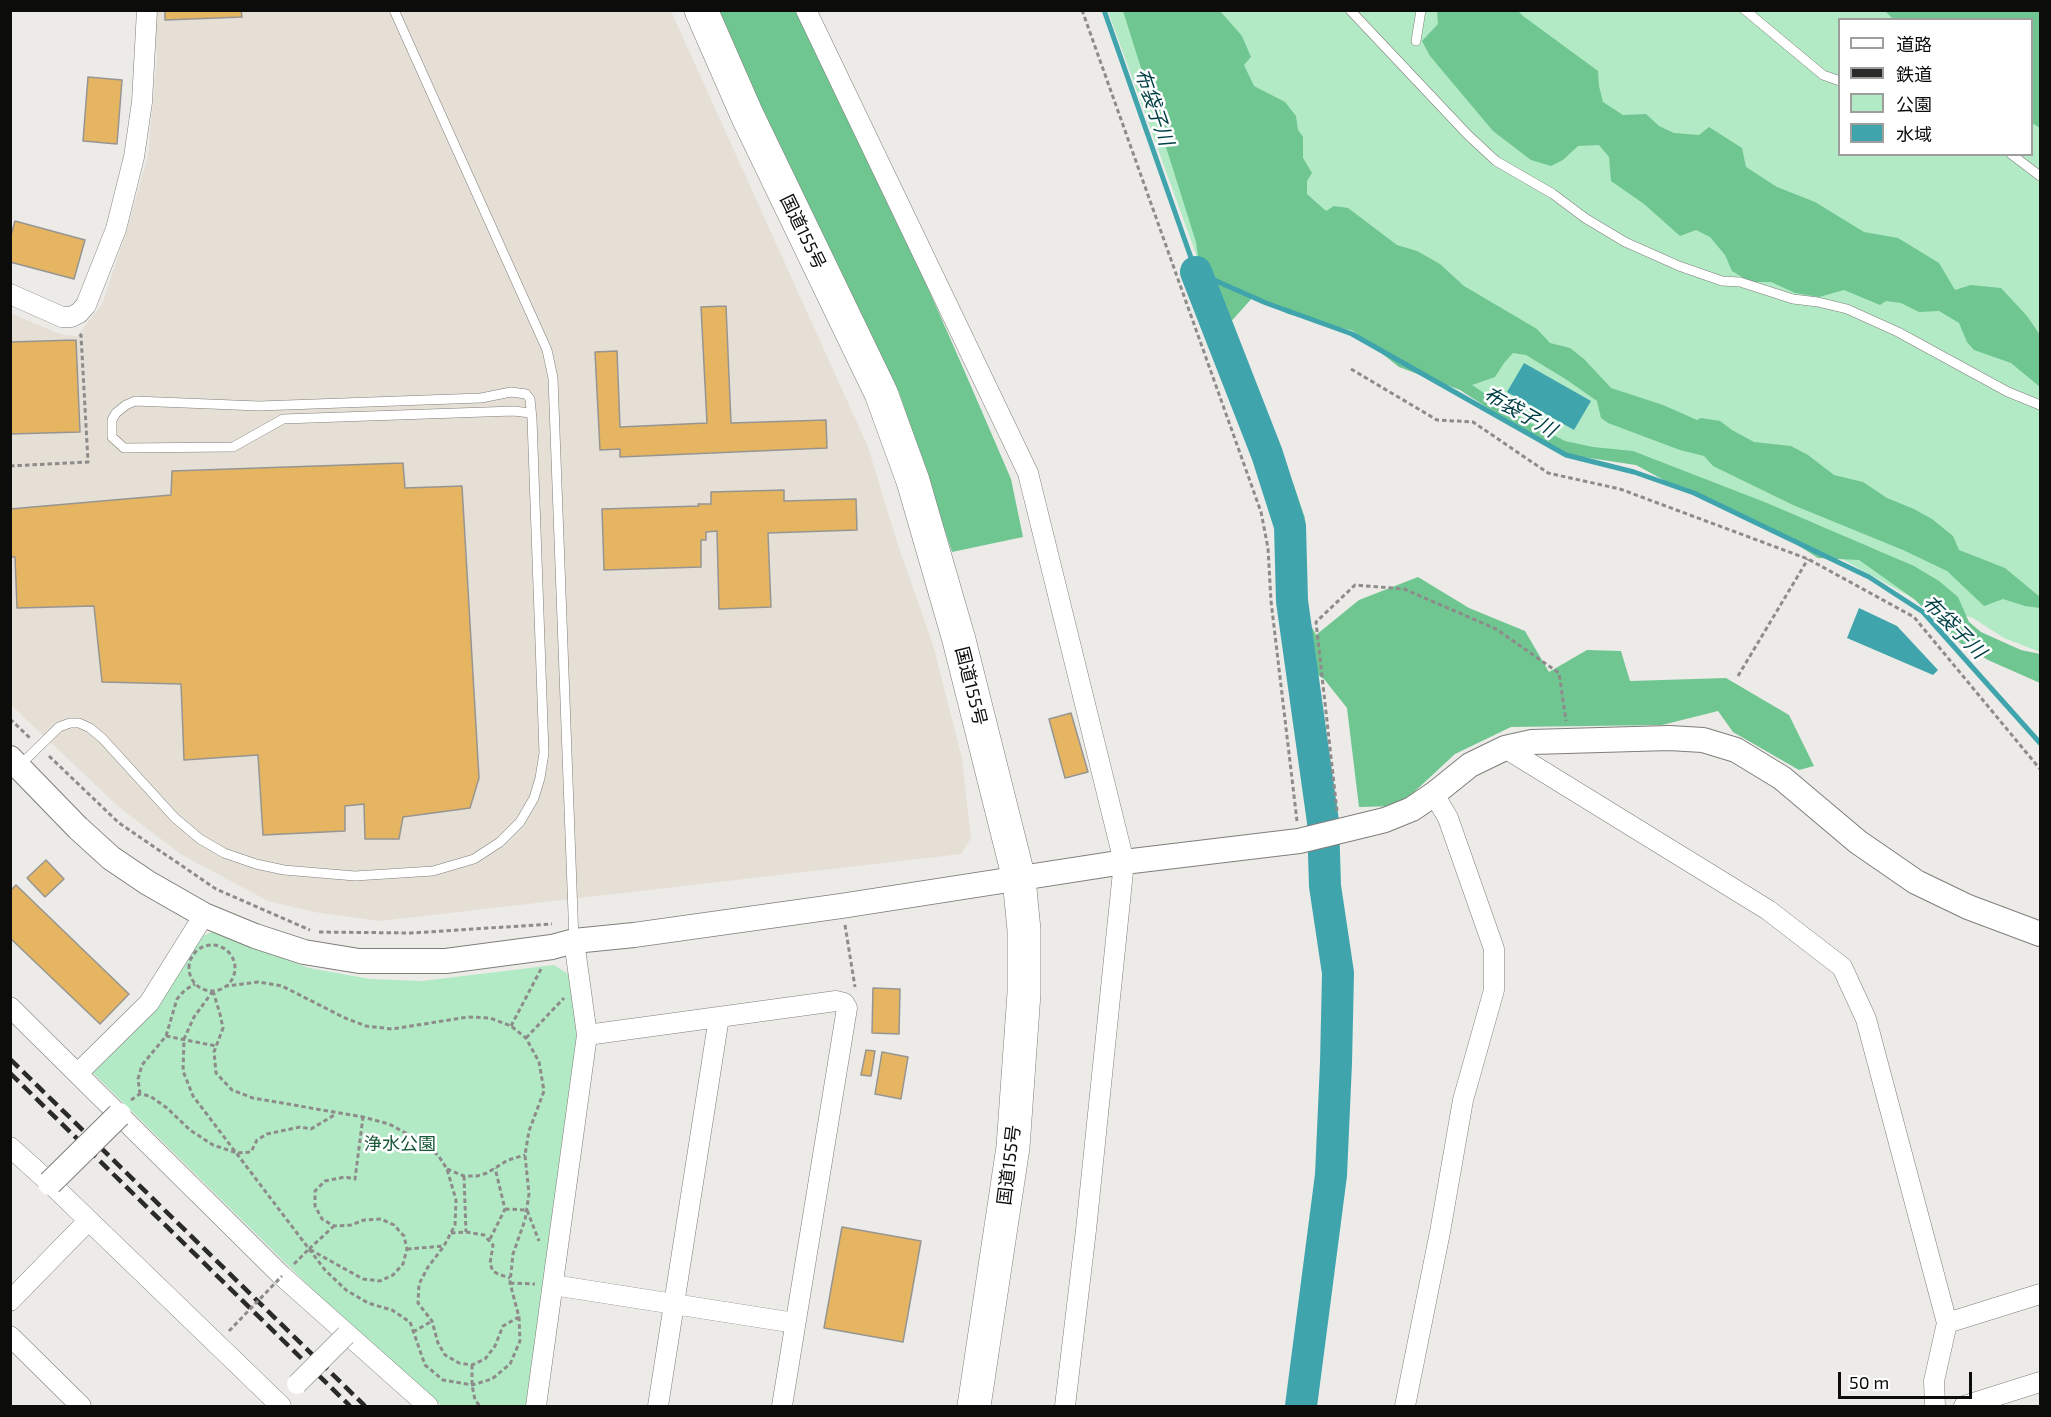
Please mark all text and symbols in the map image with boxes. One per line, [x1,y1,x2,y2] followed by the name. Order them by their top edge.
[1838,18,2033,156] legend
[1896,33,1932,55] text: 道路
[1896,63,1932,85] text: 鉄道
[1130,65,1178,149] water label: 布袋子川
[1896,93,1932,115] text: 公園
[1896,123,1932,145] text: 水域
[776,191,830,273] street label: 国道155号
[1479,382,1561,442] water label: 布袋子川
[1917,590,1991,664] water label: 布袋子川
[951,644,991,728] street label: 国道155号
[993,1124,1025,1206] street label: 国道155号
[364,1133,436,1155] park label: 浄水公園
[1841,1360,1974,1398] scale bar
[1849,1371,1889,1393] text: 50 m

